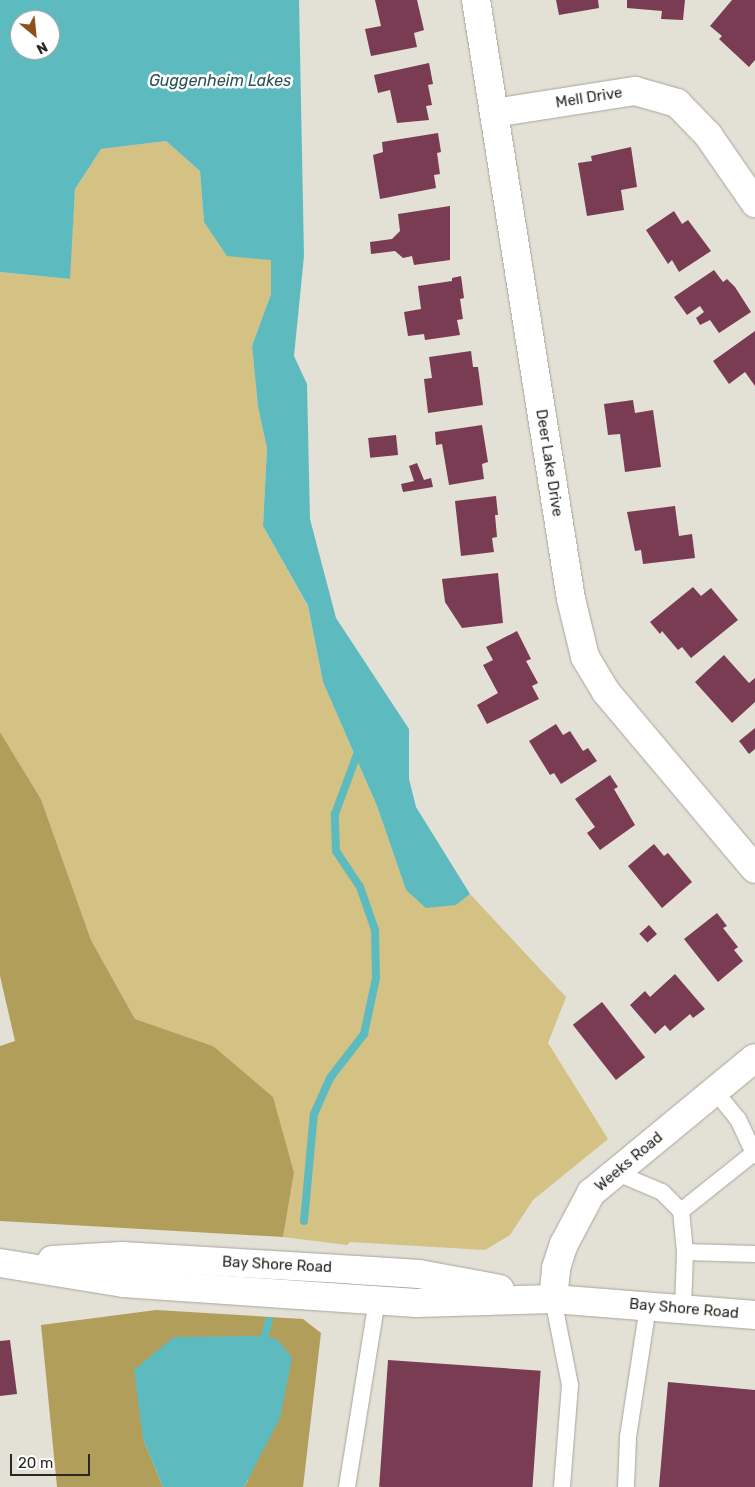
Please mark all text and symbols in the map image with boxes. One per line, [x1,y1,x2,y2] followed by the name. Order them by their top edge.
[10,10,60,60] north arrow
[33,38,50,58] text: N
[149,71,291,91] water label: Guggenheim Lakes
[554,84,624,112] street label: Mell Drive
[532,408,566,518] street label: Deer Lake Drive
[591,1128,667,1196] street label: Weeks Road
[221,1253,333,1277] street label: Bay Shore Road
[628,1295,740,1323] street label: Bay Shore Road
[12,1444,92,1476] scale bar
[18,1454,53,1472] text: 20 m

